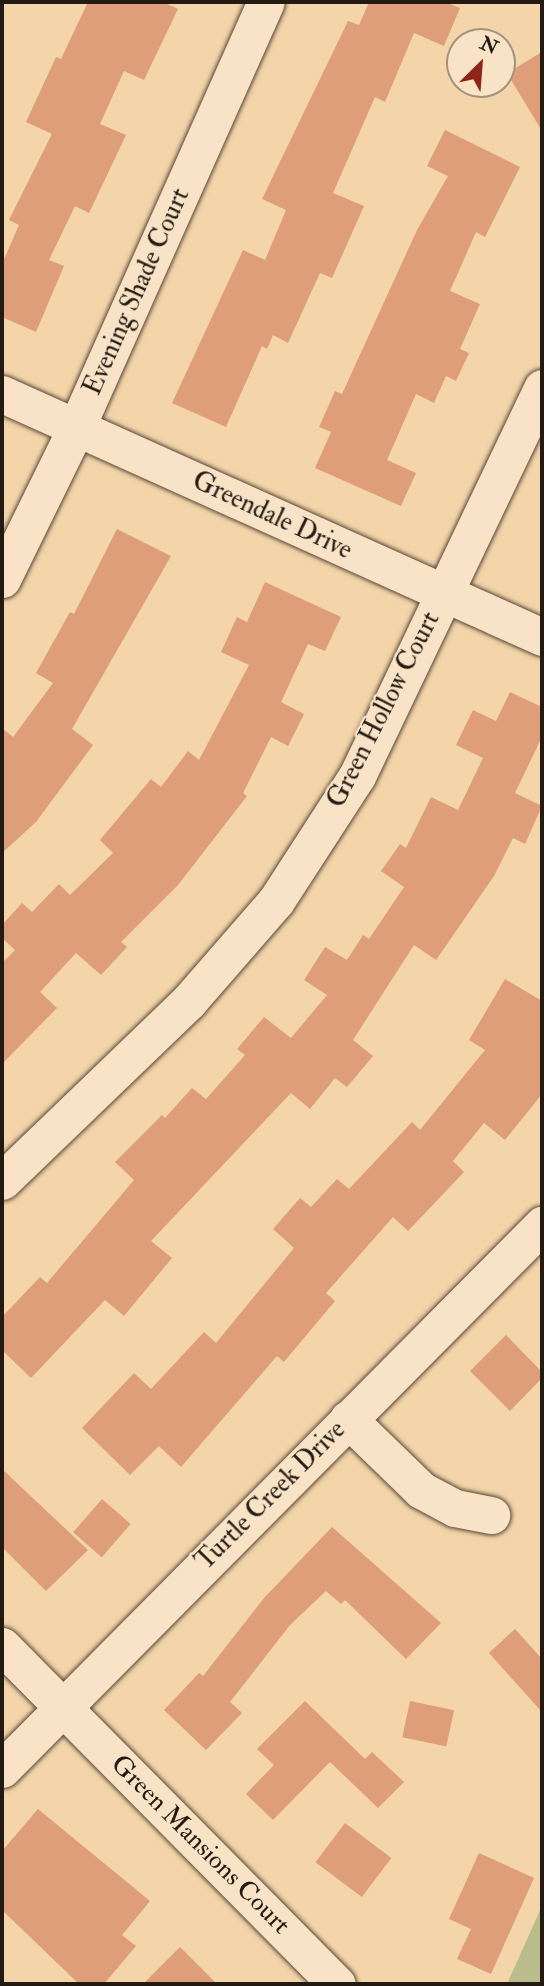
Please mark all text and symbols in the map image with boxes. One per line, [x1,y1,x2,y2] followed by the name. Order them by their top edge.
[446,28,516,98] north arrow
[476,31,502,60] text: N
[77,184,197,400] street label: Evening Shade Court
[187,465,357,567] street label: Greendale Drive
[321,607,447,813] street label: Green Hollow Court
[190,1415,352,1577] street label: Turtle Creek Drive
[104,1749,296,1941] street label: Green Mansions Court

